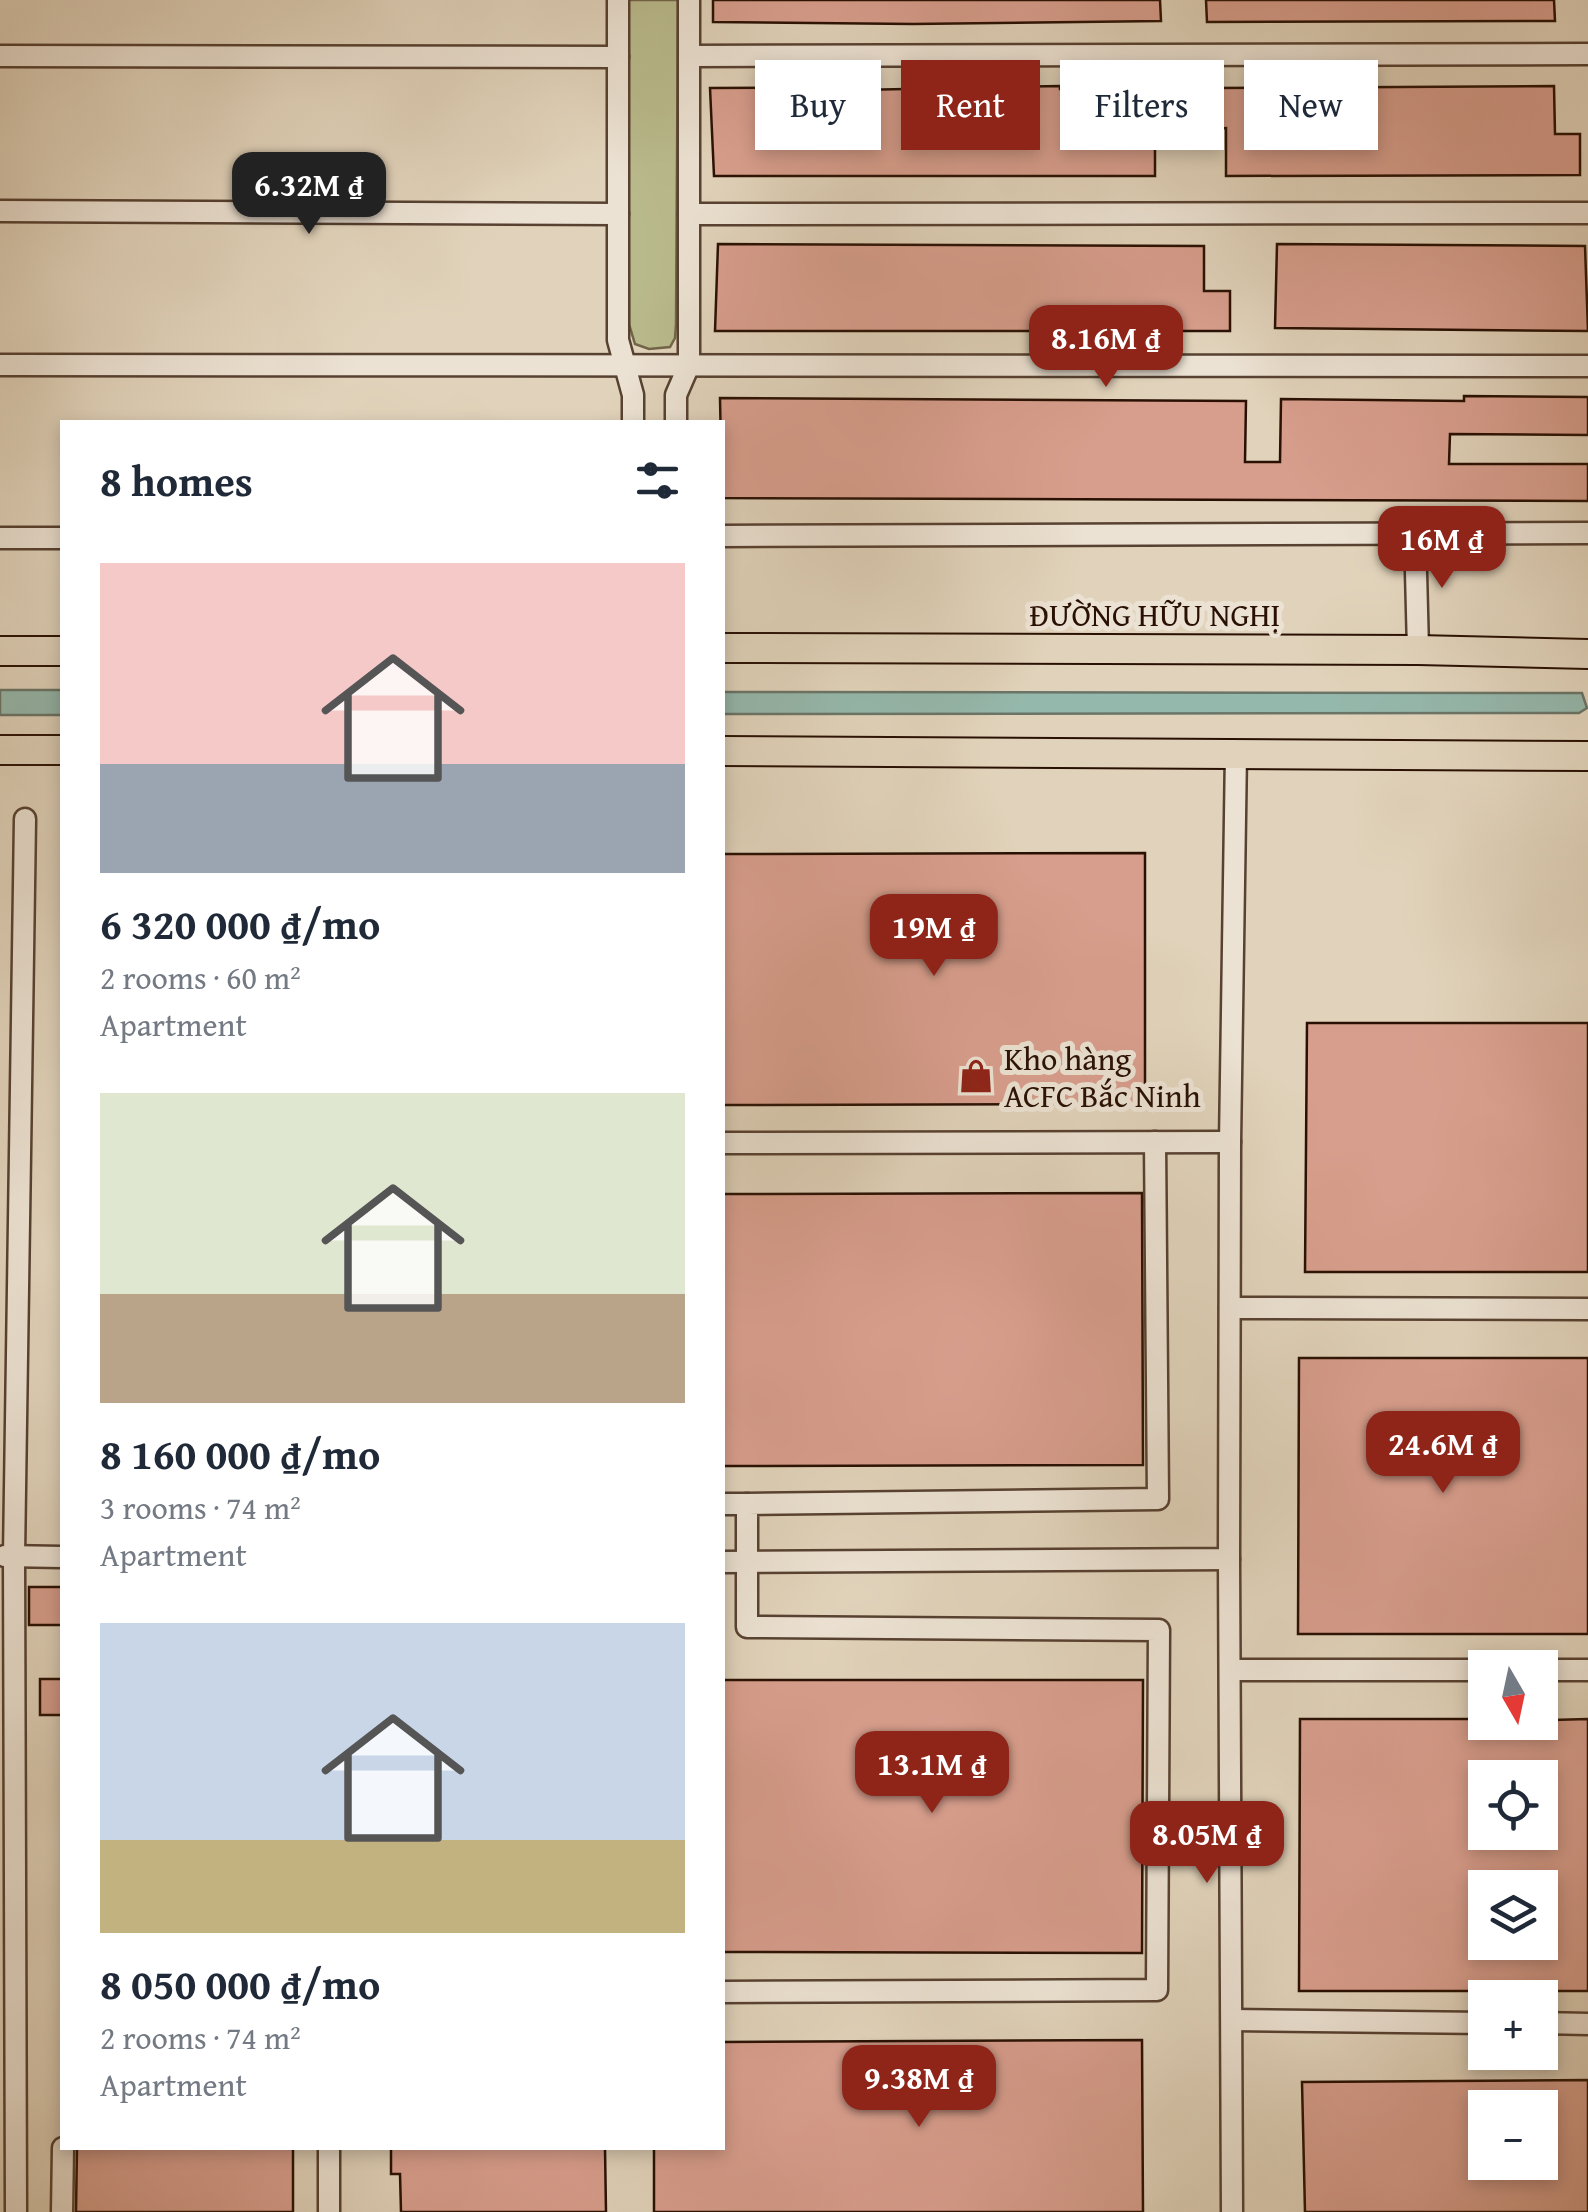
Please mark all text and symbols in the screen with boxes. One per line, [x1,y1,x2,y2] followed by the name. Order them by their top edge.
[755,60,881,150] chip: Buy
[901,60,1040,150] chip: Rent
[1060,60,1224,150] chip: Filters
[1244,60,1378,150] chip: New
[217,152,401,237] pin: 6.32M ₫
[254,161,364,208] text: 6.32M ₫
[1014,305,1198,390] pin: 8.16M ₫
[1051,314,1161,361] text: 8.16M ₫
[100,450,253,511] text: 8 homes
[630,453,685,508] icon: filters
[1372,506,1512,591] pin: 16M ₫
[1400,515,1484,562] text: 16M ₫
[1030,591,1280,638] street label: ĐƯỜNG HỮU NGHỊ
[303,628,483,808] icon: home
[100,893,380,954] text: 6 320 000 ₫/mo
[864,894,1004,979] pin: 19M ₫
[892,903,976,950] text: 19M ₫
[100,954,301,1001] text: 2 rooms · 60 m²
[100,1001,247,1048] text: Apartment
[1004,1035,1201,1119] place label: Kho hàng ACFC Bắc Ninh
[957,1057,995,1095] shop icon: Kho hàng ACFC Bắc Ninh
[303,1158,483,1338] icon: home
[1351,1411,1535,1496] pin: 24.6M ₫
[1388,1420,1498,1467] text: 24.6M ₫
[100,1423,380,1484] text: 8 160 000 ₫/mo
[100,1484,301,1531] text: 3 rooms · 74 m²
[100,1531,247,1578] text: Apartment
[1468,1650,1558,1740] north arrow
[1468,1650,1558,2180] map controls
[303,1688,483,1868] icon: home
[840,1731,1024,1816] pin: 13.1M ₫
[877,1740,987,1787] text: 13.1M ₫
[1468,1760,1558,1850] button: locate
[1115,1801,1299,1886] pin: 8.05M ₫
[1152,1810,1262,1857] text: 8.05M ₫
[1468,1870,1558,1960] button: layers
[100,1953,380,2014] text: 8 050 000 ₫/mo
[1468,1980,1558,2070] button: +
[100,2014,301,2061] text: 2 rooms · 74 m²
[827,2045,1011,2130] pin: 9.38M ₫
[864,2054,974,2101] text: 9.38M ₫
[100,2061,247,2108] text: Apartment
[1468,2090,1558,2180] button: −

